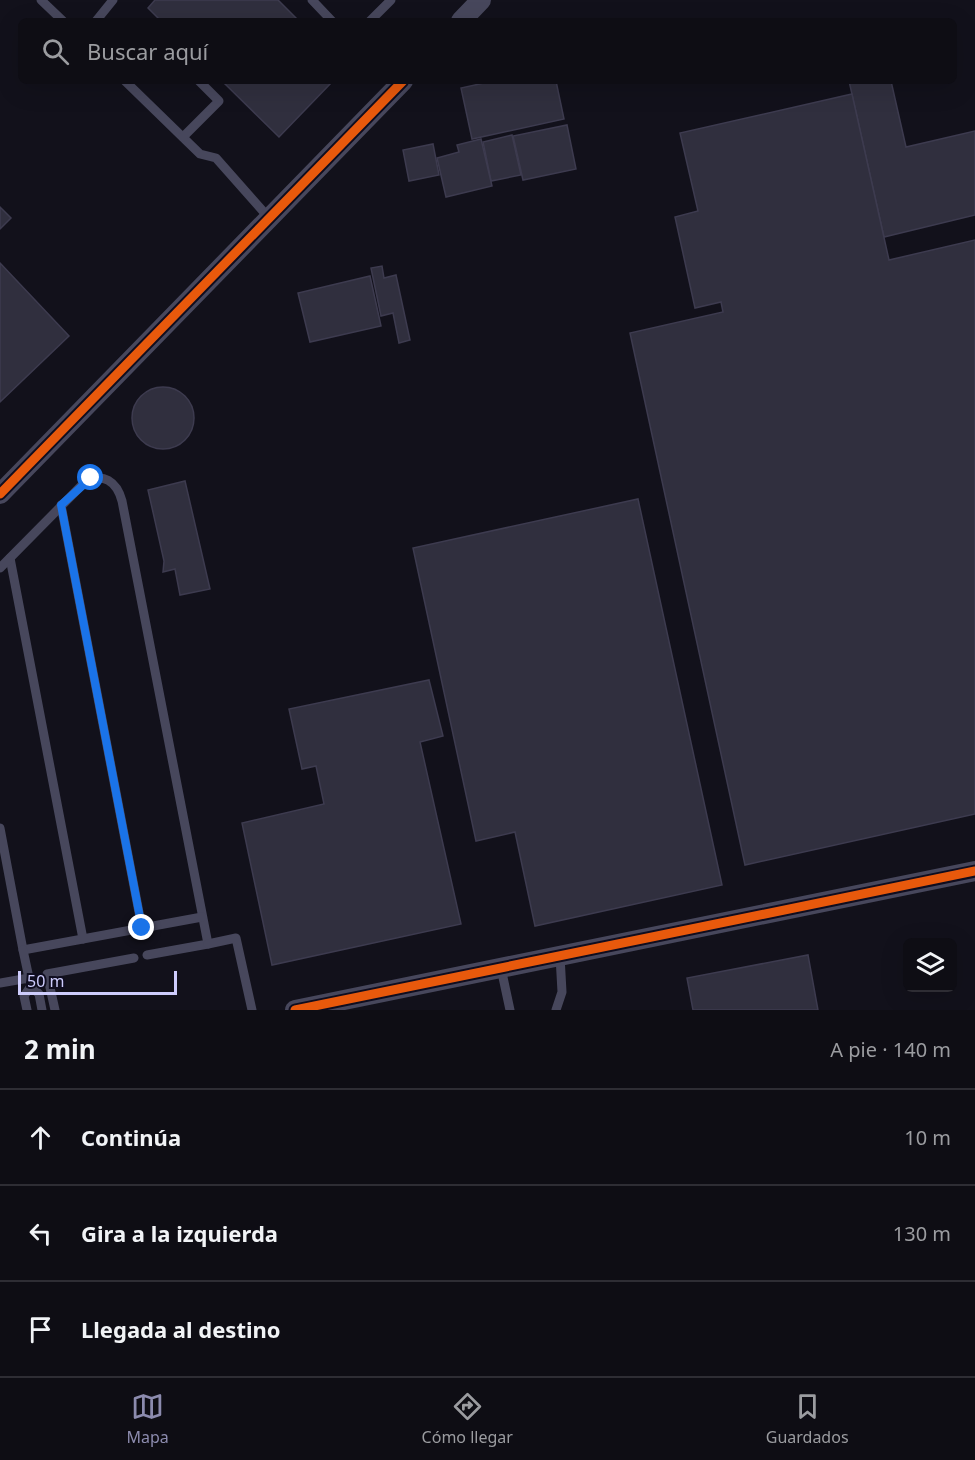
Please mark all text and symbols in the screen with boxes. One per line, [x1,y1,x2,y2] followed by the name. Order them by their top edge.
[18,18,957,84] search box
[39,35,72,68] icon: search
[87,36,208,66] text: Buscar aquí
[77,464,103,490] route start
[128,914,154,940] route end
[903,938,957,992] map controls
[903,938,957,992] button: layers
[18,968,177,996] scale bar
[27,970,64,992] text: 50 m
[24,1031,96,1067] text: 2 min
[830,1036,951,1063] text: A pie · 140 m
[24,1121,57,1154] icon: ahead
[81,1122,181,1152] text: Continúa
[904,1124,951,1151] text: 10 m
[24,1217,57,1250] icon: left
[81,1218,278,1248] text: Gira a la izquierda
[893,1220,951,1247] text: 130 m
[24,1313,57,1346] icon: arrive
[81,1314,281,1344] text: Llegada al destino
[126,1390,169,1448] tab: Mapa
[422,1390,513,1448] tab: Cómo llegar
[766,1390,849,1448] tab: Guardados

